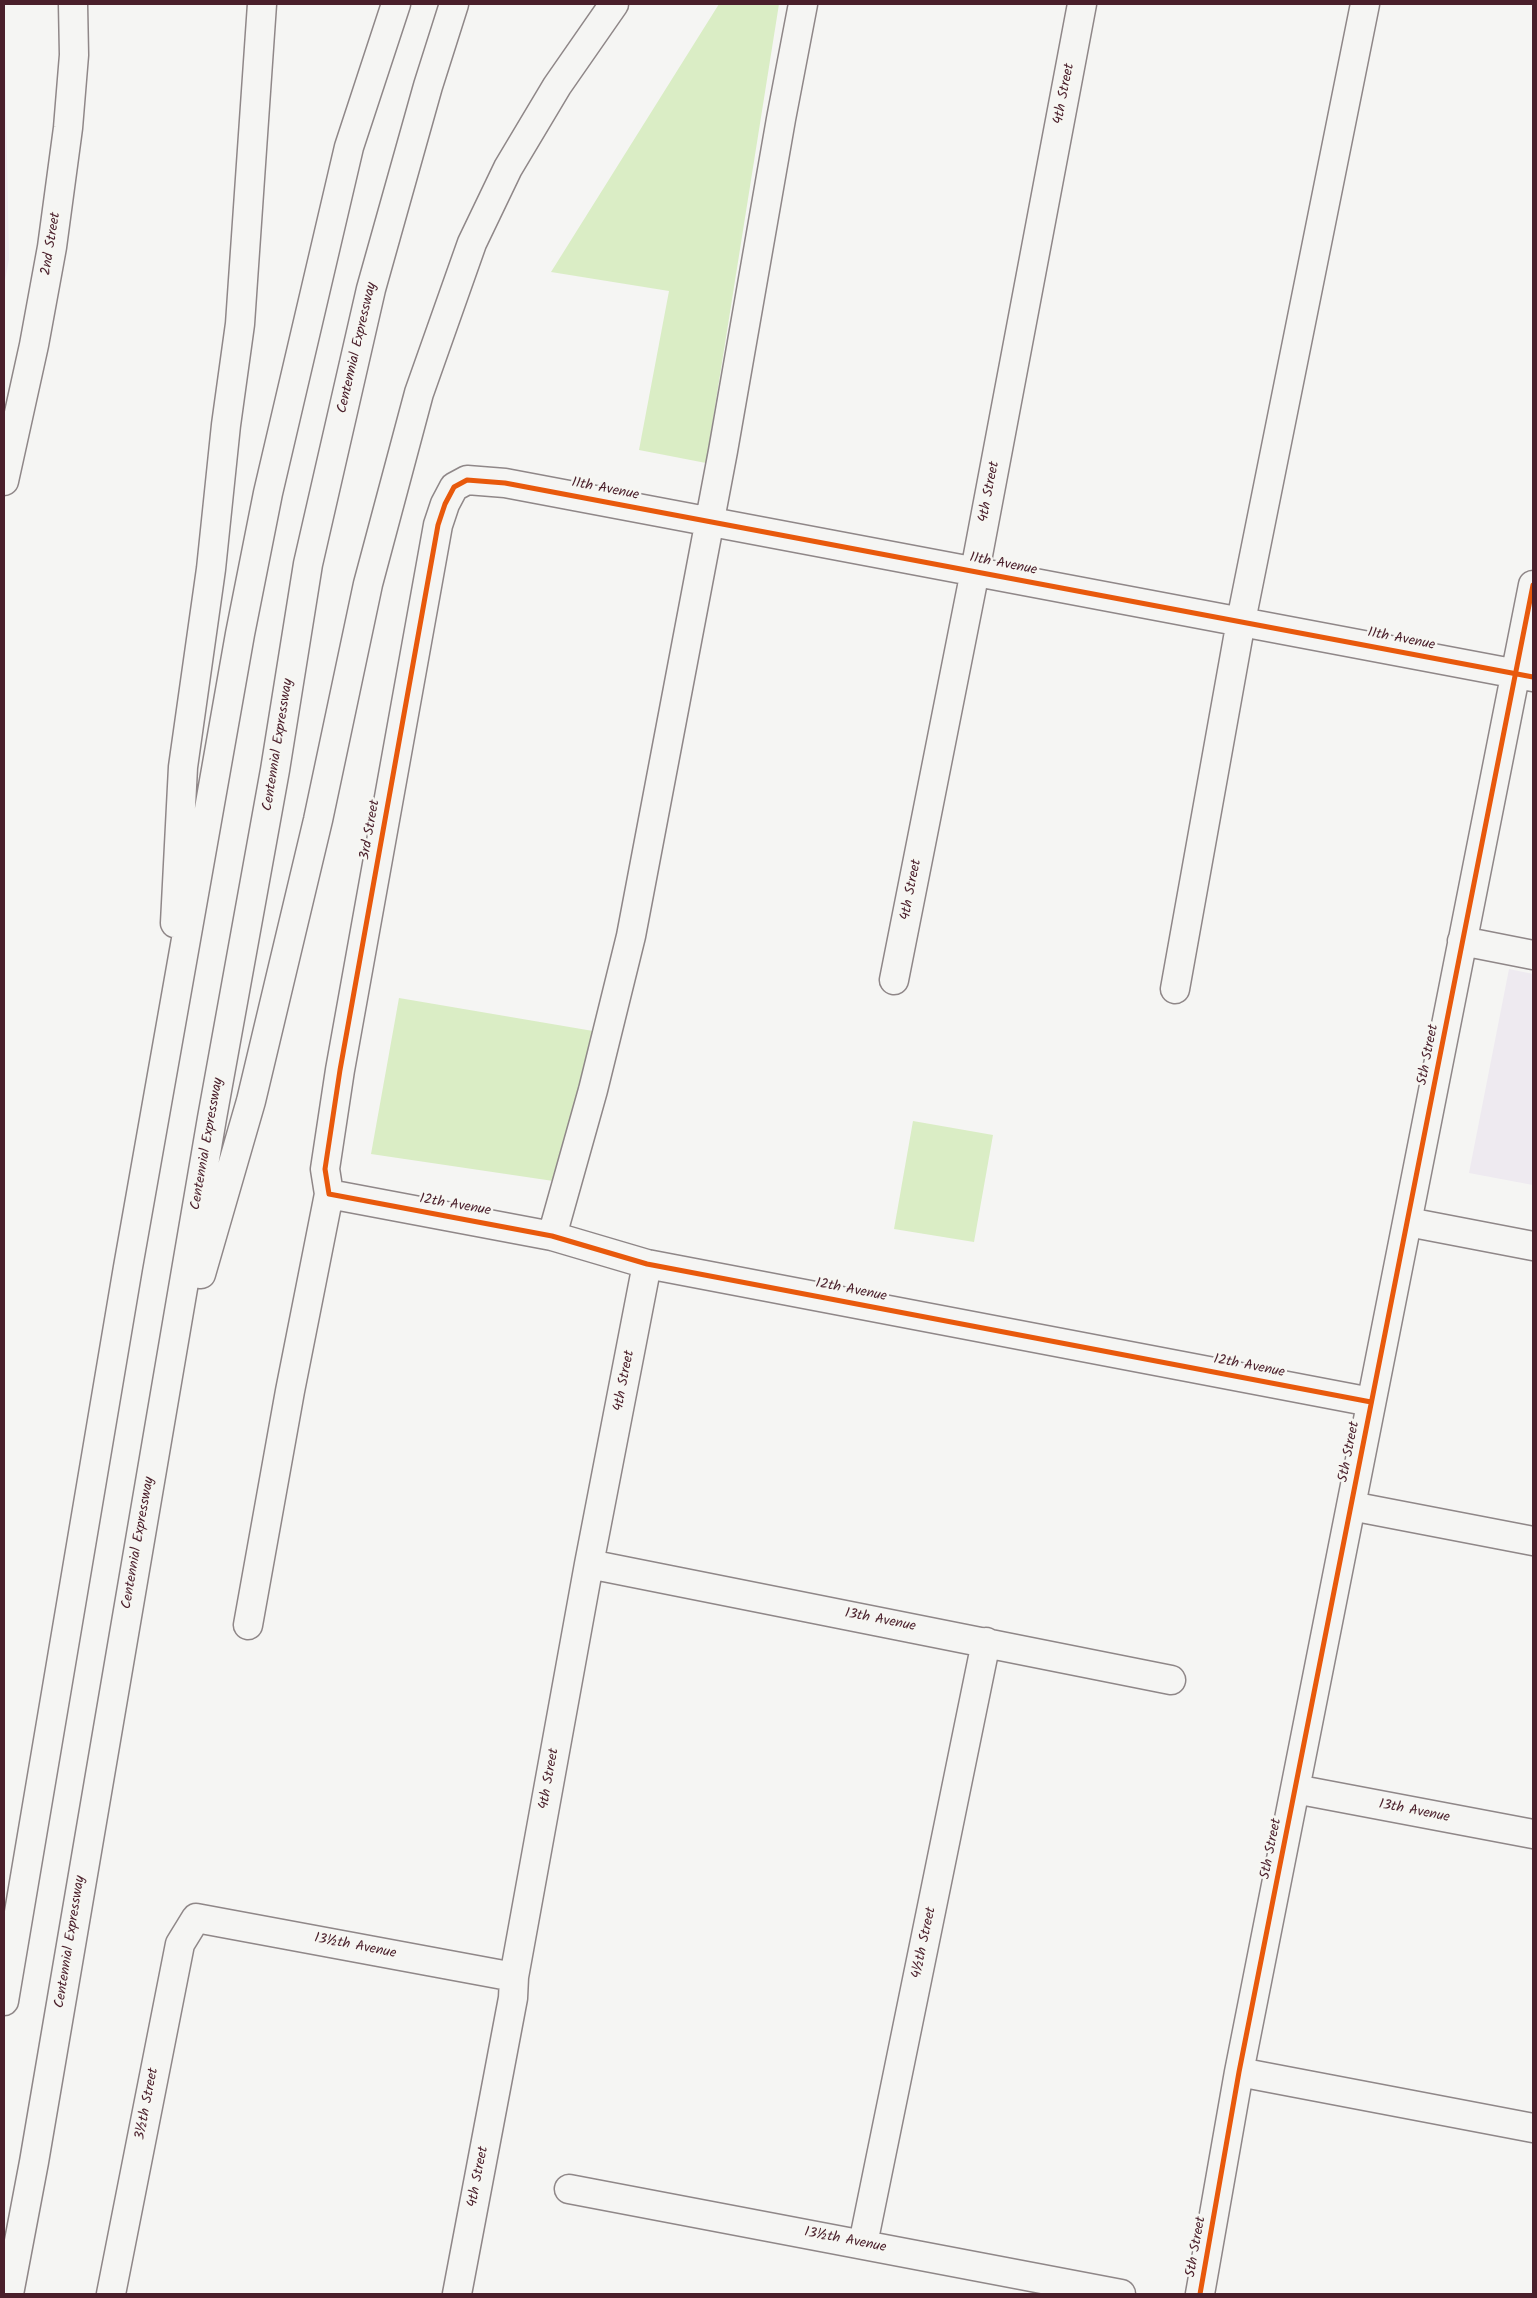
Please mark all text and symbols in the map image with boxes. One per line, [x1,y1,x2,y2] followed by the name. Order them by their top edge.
[1051,62,1079,126] street label: 4th Street
[39,211,65,277] street label: 2nd Street
[335,281,381,415] street label: Centennial Expressway
[976,460,1004,524] street label: 4th Street
[570,475,640,505] street label: 11th Avenue
[968,550,1038,580] street label: 11th Avenue
[1366,625,1436,655] street label: 11th Avenue
[260,678,298,812] street label: Centennial Expressway
[357,799,385,861] street label: 3rd Street
[898,858,926,922] street label: 4th Street
[1415,1023,1443,1087] street label: 5th Street
[188,1077,228,1211] street label: Centennial Expressway
[418,1191,492,1221] street label: 12th Avenue
[814,1276,888,1306] street label: 12th Avenue
[611,1349,639,1413] street label: 4th Street
[1212,1352,1286,1382] street label: 12th Avenue
[1336,1420,1364,1484] street label: 5th Street
[119,1476,159,1610] street label: Centennial Expressway
[843,1606,917,1636] street label: 13th Avenue
[536,1747,564,1811] street label: 4th Street
[1377,1797,1451,1827] street label: 13th Avenue
[1258,1817,1286,1881] street label: 5th Street
[52,1875,90,2009] street label: Centennial Expressway
[909,1906,941,1980] street label: 4½th Street
[313,1931,397,1963] street label: 13½th Avenue
[133,2067,163,2141] street label: 3½th Street
[465,2145,493,2209] street label: 4th Street
[1183,2215,1211,2279] street label: 5th Street
[803,2225,887,2257] street label: 13½th Avenue

